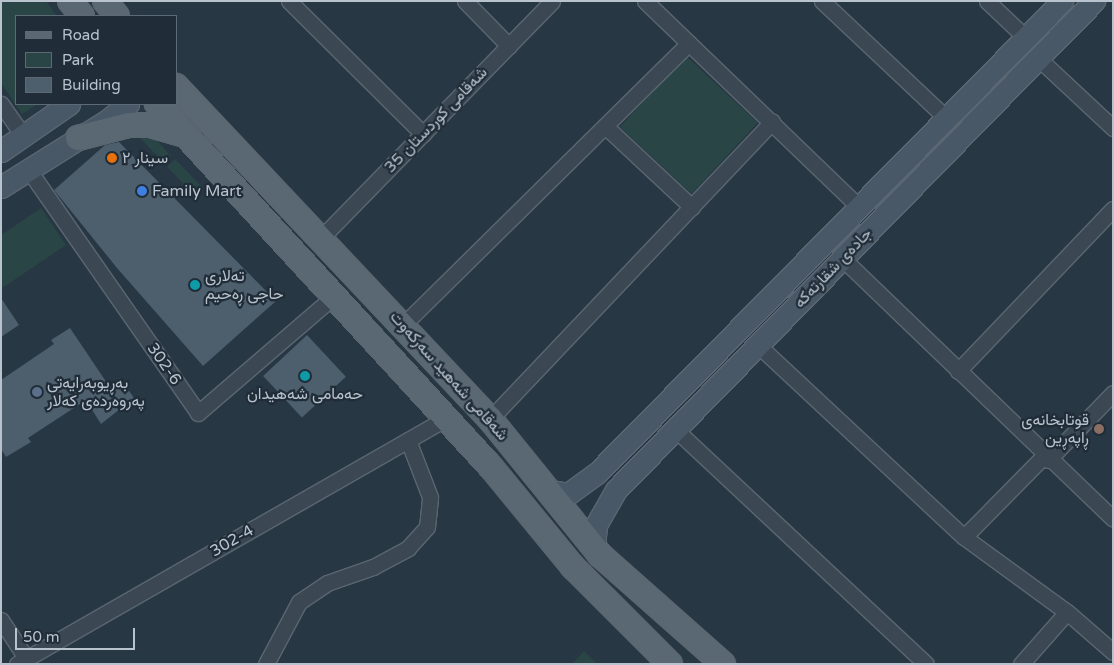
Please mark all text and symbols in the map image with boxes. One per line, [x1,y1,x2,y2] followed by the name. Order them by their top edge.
[15,15,178,105] legend
[62,26,100,44] text: Road
[62,51,94,69] text: Park
[380,63,492,177] street label: شەقامی کوردستان 35
[62,76,121,94] text: Building
[122,148,168,168] place label: سینار ٢
[106,152,118,164] marker: سینار ٢
[152,181,242,201] place label: Family Mart
[136,185,148,197] marker: Family Mart
[790,224,876,312] street label: جادەی شقارتەکە
[205,266,284,304] place label: تەلاری حاجی ڕەحیم
[189,279,201,291] marker: تەلاری حاجی ڕەحیم
[386,307,512,445] street label: شەقامی شەهید سەرکەوت
[143,339,185,389] street label: 302-6
[299,370,311,382] marker: حەمامی شەهیدان
[47,373,145,411] place label: بەڕیوبەرایەتی پەروەردەی کەلار
[247,384,363,404] place label: حەمامی شەهیدان
[31,386,43,398] marker: بەڕیوبەرایەتی پەروەردەی کەلار
[1021,410,1089,448] place label: قوتابخانەی ڕاپەڕین
[1093,423,1105,435] marker: قوتابخانەی ڕاپەڕین
[207,521,257,561] street label: 302-4
[18,618,138,650] scale bar
[23,628,60,646] text: 50 m

